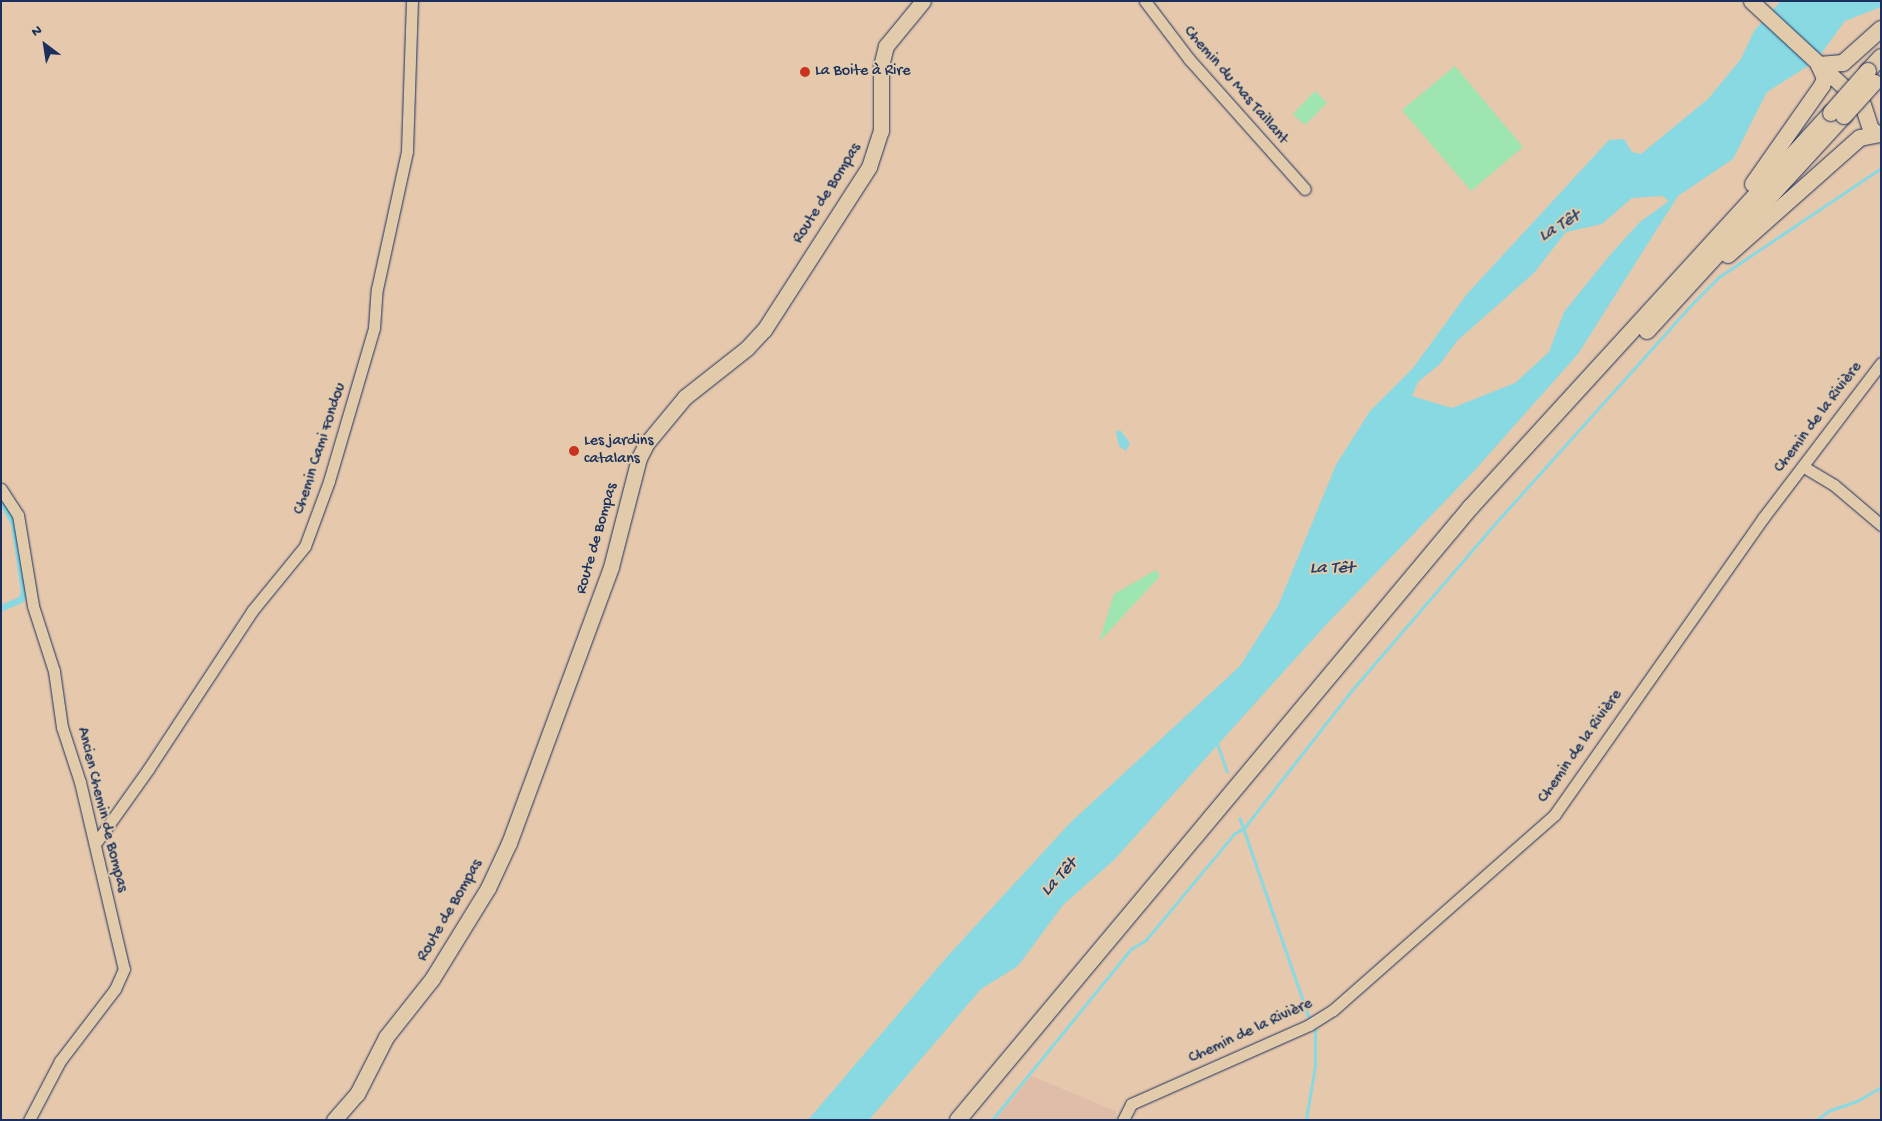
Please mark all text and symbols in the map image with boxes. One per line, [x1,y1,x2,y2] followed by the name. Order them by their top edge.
[20,20,70,70] north arrow
[29,22,45,41] text: N
[1178,23,1292,149] street label: Chemin du Mas Taillant
[815,62,911,82] place label: La Boite à Rire
[799,66,811,78] marker: La Boite à Rire
[789,140,867,248] street label: Route de Bompas
[1535,206,1585,248] water label: La Têt
[1771,359,1867,477] street label: Chemin de la Rivière
[291,381,351,517] street label: Chemin Cami Fondou
[584,432,653,470] place label: Les jardins catalans
[568,445,580,457] marker: Les jardins catalans
[573,481,623,597] street label: Route de Bompas
[1310,558,1354,580] water label: La Têt
[1535,687,1627,807] street label: Chemin de la Rivière
[71,726,131,894] street label: Ancien Chemin de Bompas
[1037,854,1083,902] water label: La Têt
[414,857,488,965] street label: Route de Bompas
[1186,995,1316,1069] street label: Chemin de la Rivière

